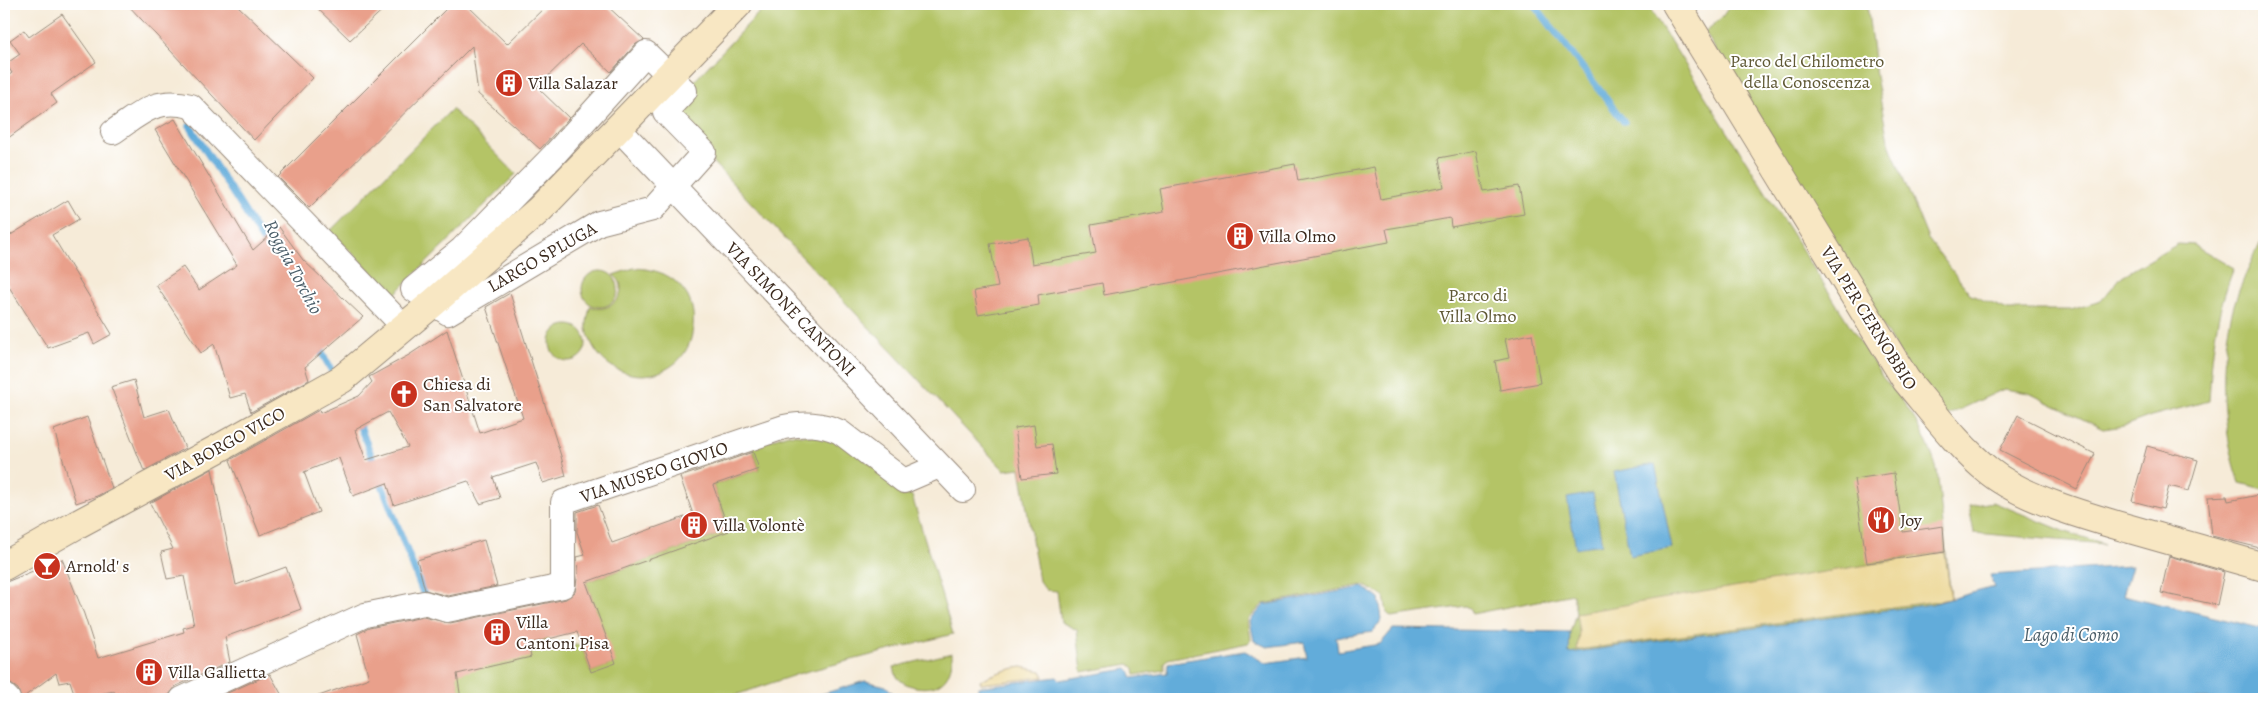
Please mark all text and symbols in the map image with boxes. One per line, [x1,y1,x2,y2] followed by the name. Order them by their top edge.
[1730,49,1884,94] park label: Parco del Chilometro della Conoscenza
[494,68,524,98] building icon: Villa Salazar
[527,71,618,95] place label: Villa Salazar
[257,215,329,319] water label: Roggia Torchio
[483,216,601,298] street label: LARGO SPLUGA
[1225,221,1255,251] building icon: Villa Olmo
[1258,224,1336,248] place label: Villa Olmo
[720,236,861,381] street label: VIA SIMONE CANTONI
[1815,241,1923,394] street label: VIA PER CERNOBBIO
[1439,283,1516,328] park label: Parco di Villa Olmo
[423,372,522,417] place label: Chiesa di San Salvatore
[389,379,419,409] church icon: Chiesa di San Salvatore
[160,401,290,488] street label: VIA BORGO VICO
[576,435,731,509] street label: VIA MUSEO GIOVIO
[1866,505,1896,535] restaurant icon: Joy
[1900,508,1923,532] place label: Joy
[679,510,709,540] building icon: Villa Volontè
[712,513,805,537] place label: Villa Volontè
[32,551,62,581] bar icon: Arnold' s
[65,554,130,578] place label: Arnold' s
[515,610,610,655] place label: Villa Cantoni Pisa
[482,617,512,647] building icon: Villa Cantoni Pisa
[2024,622,2119,648] water label: Lago di Como
[134,657,164,687] building icon: Villa Gallietta
[167,660,267,684] place label: Villa Gallietta

